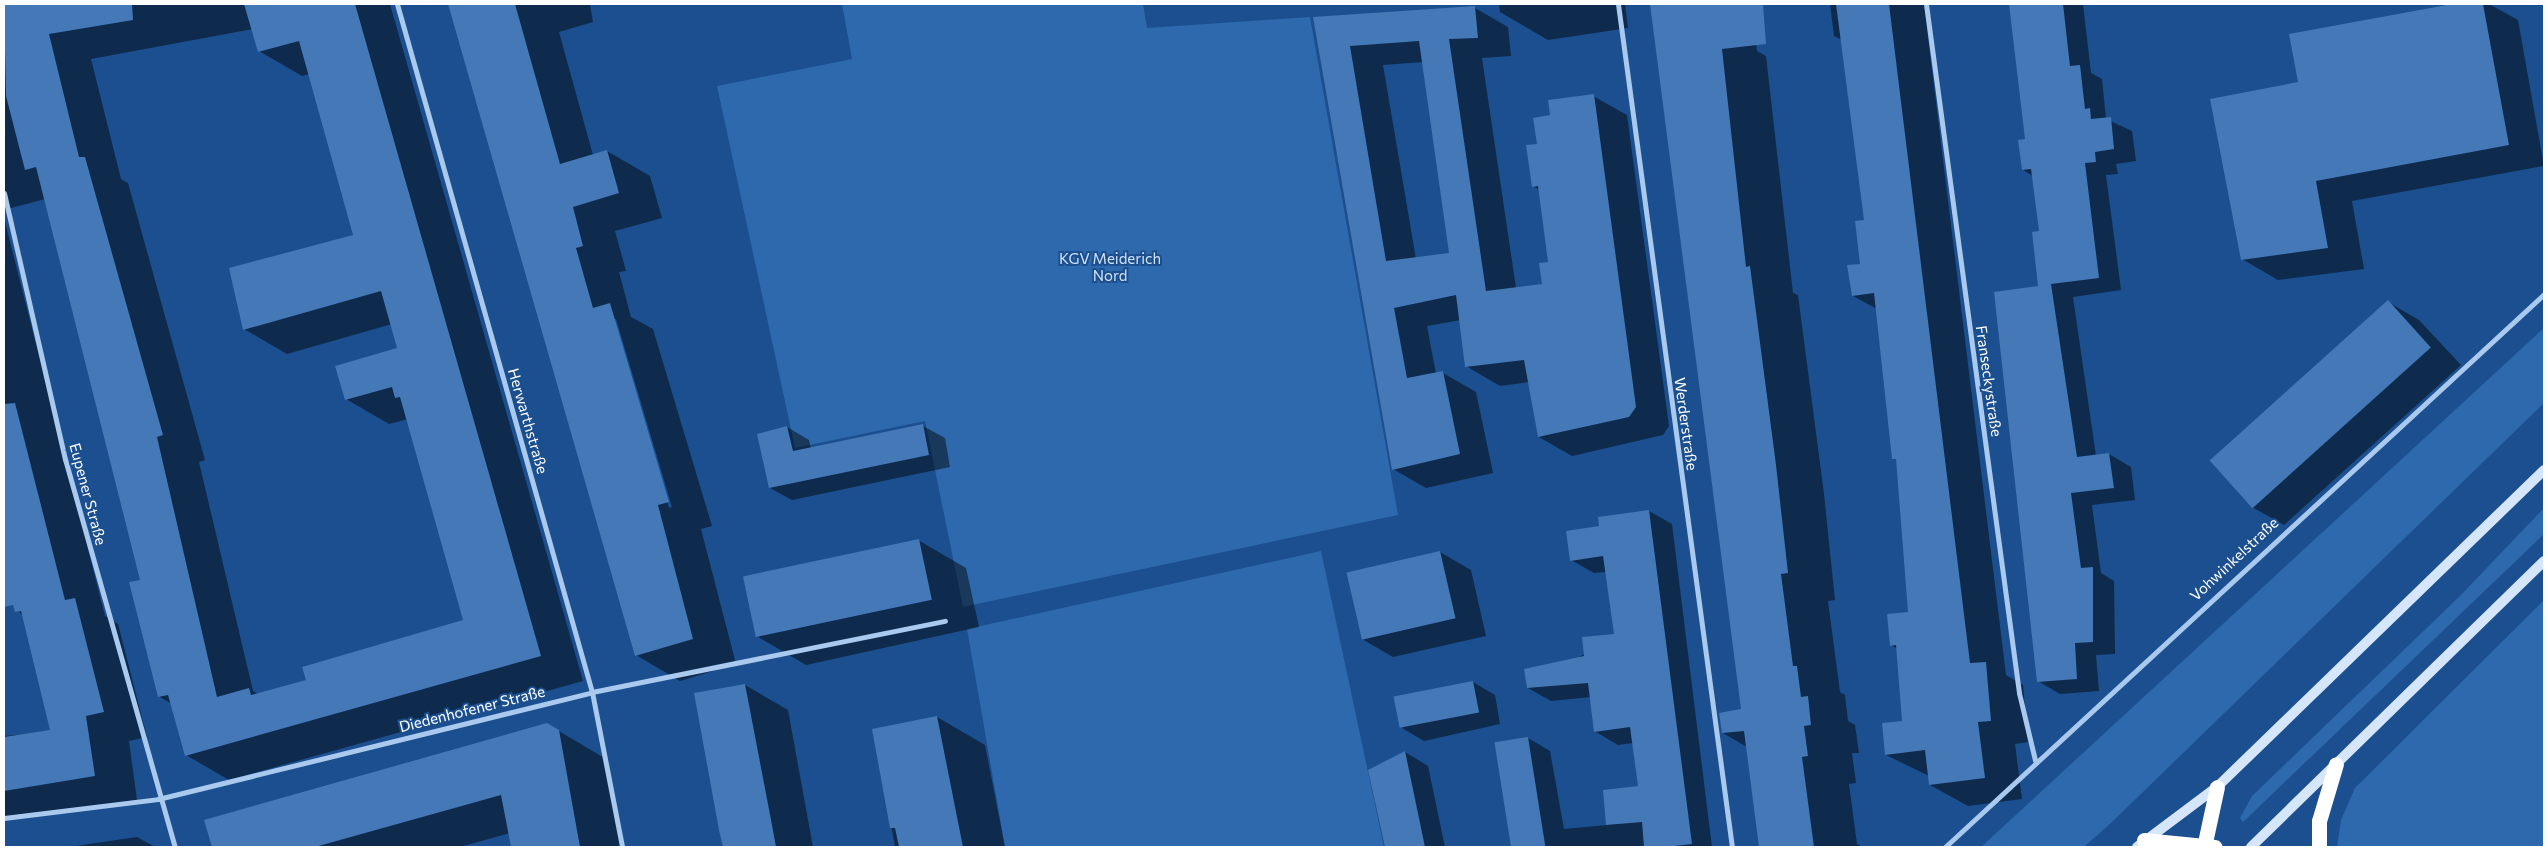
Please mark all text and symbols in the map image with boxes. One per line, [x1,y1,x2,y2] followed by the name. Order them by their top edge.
[1059,249,1161,284] park label: KGV Meiderich Nord
[1972,324,2006,438] street label: Franseckystraße
[504,366,552,476] street label: Herwarthstraße
[1671,376,1701,472] street label: Werderstraße
[66,441,110,547] street label: Eupener Straße
[2186,513,2282,605] street label: Vohwinkelstraße
[397,682,547,736] street label: Diedenhofener Straße

